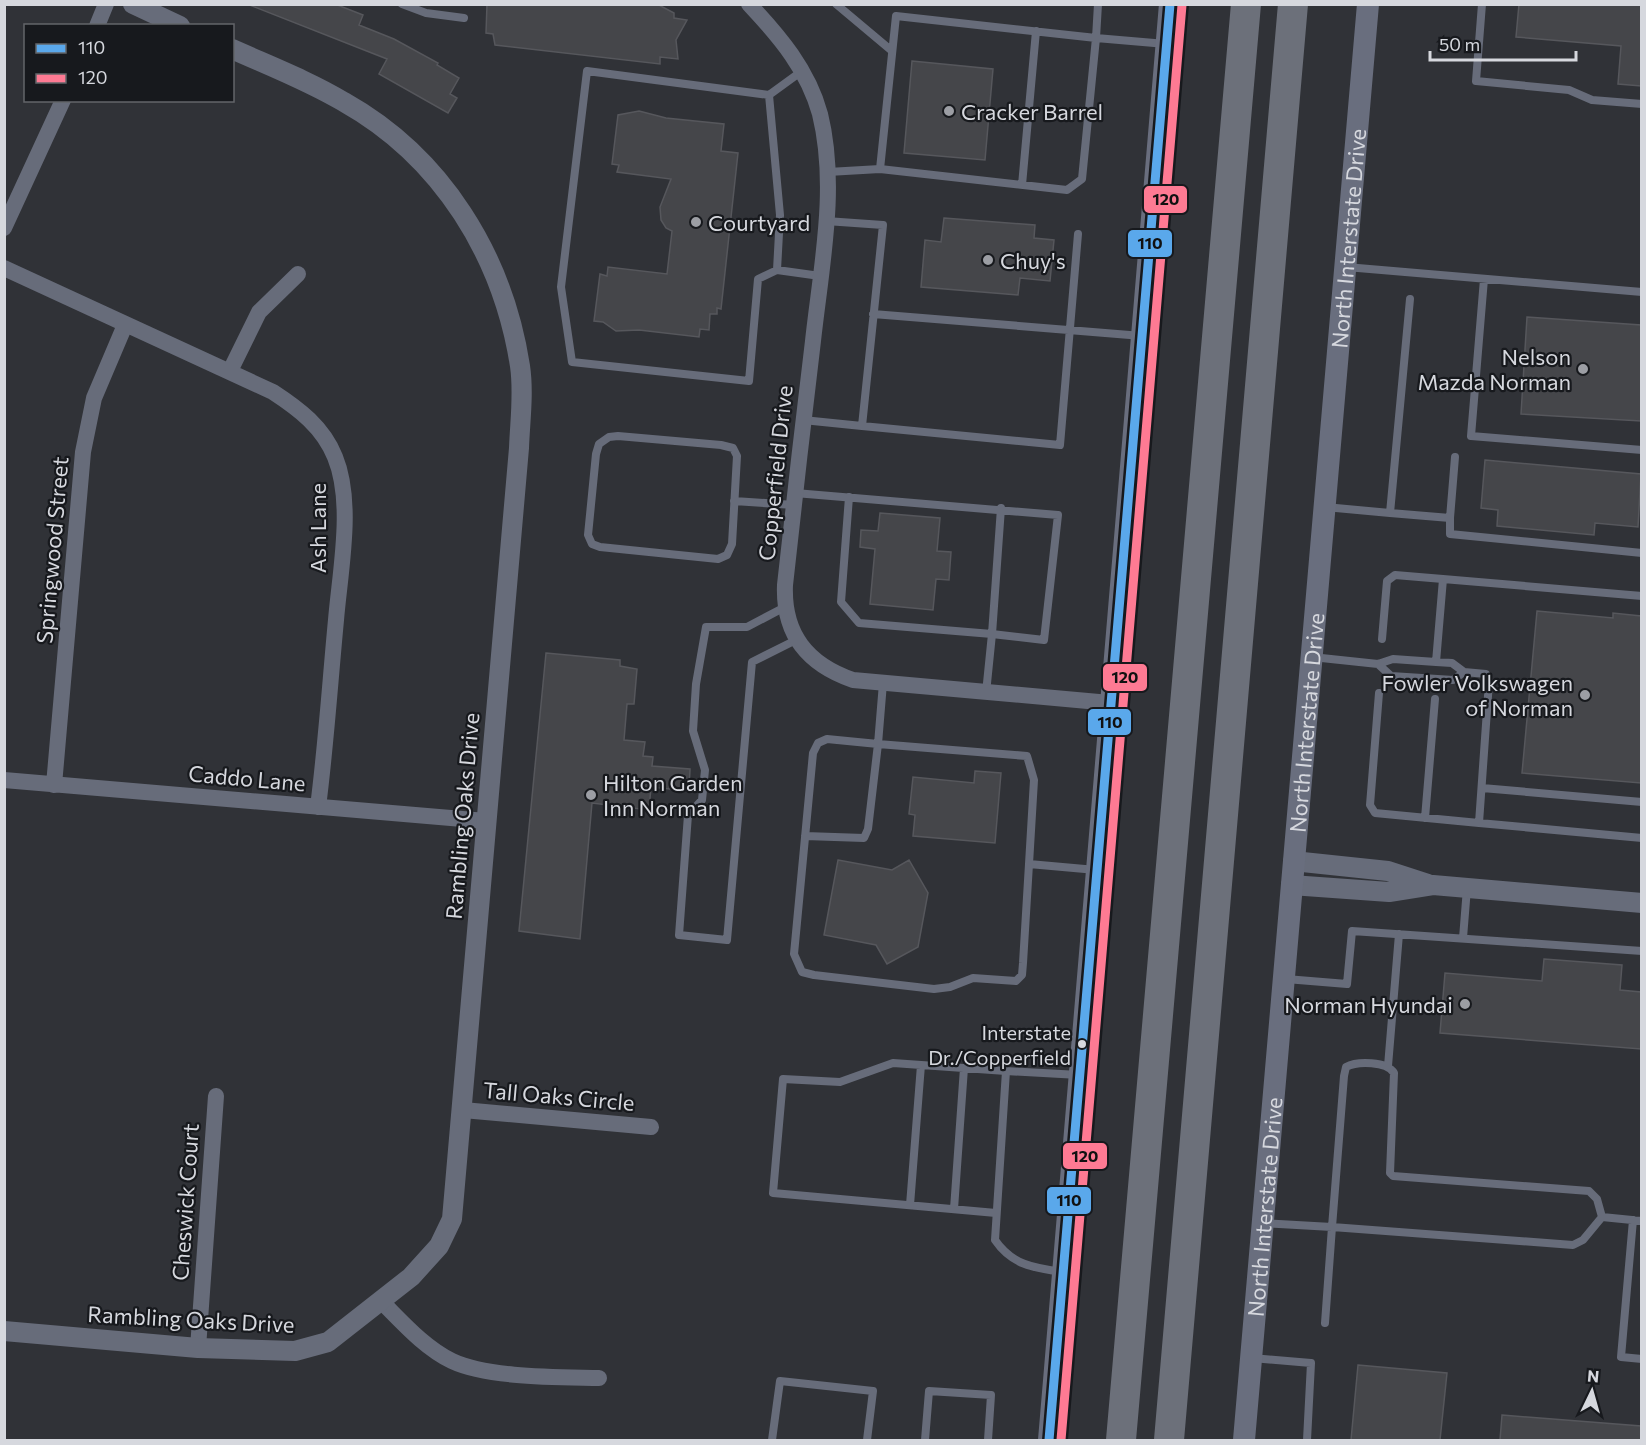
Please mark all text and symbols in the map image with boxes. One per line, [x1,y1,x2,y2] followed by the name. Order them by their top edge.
[24,24,234,102] legend
[1430,24,1576,62] scale bar
[1439,33,1480,55] text: 50 m
[78,36,105,58] text: 110
[78,66,107,88] text: 120
[961,98,1103,125] place label: Cracker Barrel
[942,104,956,118] marker: Cracker Barrel
[1325,127,1371,349] street label: North Interstate Drive
[1143,185,1188,214] line badge: 120
[1153,189,1179,208] text: 120
[708,209,810,236] place label: Courtyard
[689,215,703,229] marker: Courtyard
[1127,229,1173,258] line badge: 110
[1137,233,1163,252] text: 110
[1000,247,1066,274] place label: Chuy's
[981,253,995,267] marker: Chuy's
[1417,343,1571,395] place label: Nelson Mazda Norman
[1576,362,1590,376] marker: Nelson Mazda Norman
[752,384,798,562] street label: Copperfield Drive
[30,455,74,645] street label: Springwood Street
[304,483,331,573] street label: Ash Lane
[1283,612,1329,834] street label: North Interstate Drive
[1102,663,1148,692] line badge: 120
[1112,667,1138,686] text: 120
[1381,669,1573,721] place label: Fowler Volkswagen of Norman
[1578,688,1592,702] marker: Fowler Volkswagen of Norman
[1087,708,1132,736] line badge: 110
[440,712,484,920] street label: Rambling Oaks Drive
[1097,712,1123,731] text: 110
[187,759,307,797] street label: Caddo Lane
[603,769,743,821] place label: Hilton Garden Inn Norman
[584,788,598,802] marker: Hilton Garden Inn Norman
[1284,991,1453,1018] place label: Norman Hyundai
[1458,997,1472,1011] marker: Norman Hyundai
[928,1020,1071,1069] place label: Interstate Dr./Copperfield
[1076,1038,1088,1050] marker: Interstate Dr./Copperfield
[482,1076,636,1116] street label: Tall Oaks Circle
[1241,1096,1287,1318] street label: North Interstate Drive
[166,1122,204,1282] street label: Cheswick Court
[1062,1142,1108,1170] line badge: 120
[1072,1146,1098,1165] text: 120
[1046,1186,1092,1215] line badge: 110
[1056,1190,1082,1209] text: 110
[87,1300,295,1338] street label: Rambling Oaks Drive
[1562,1361,1622,1421] north arrow
[1587,1366,1600,1386] text: N

